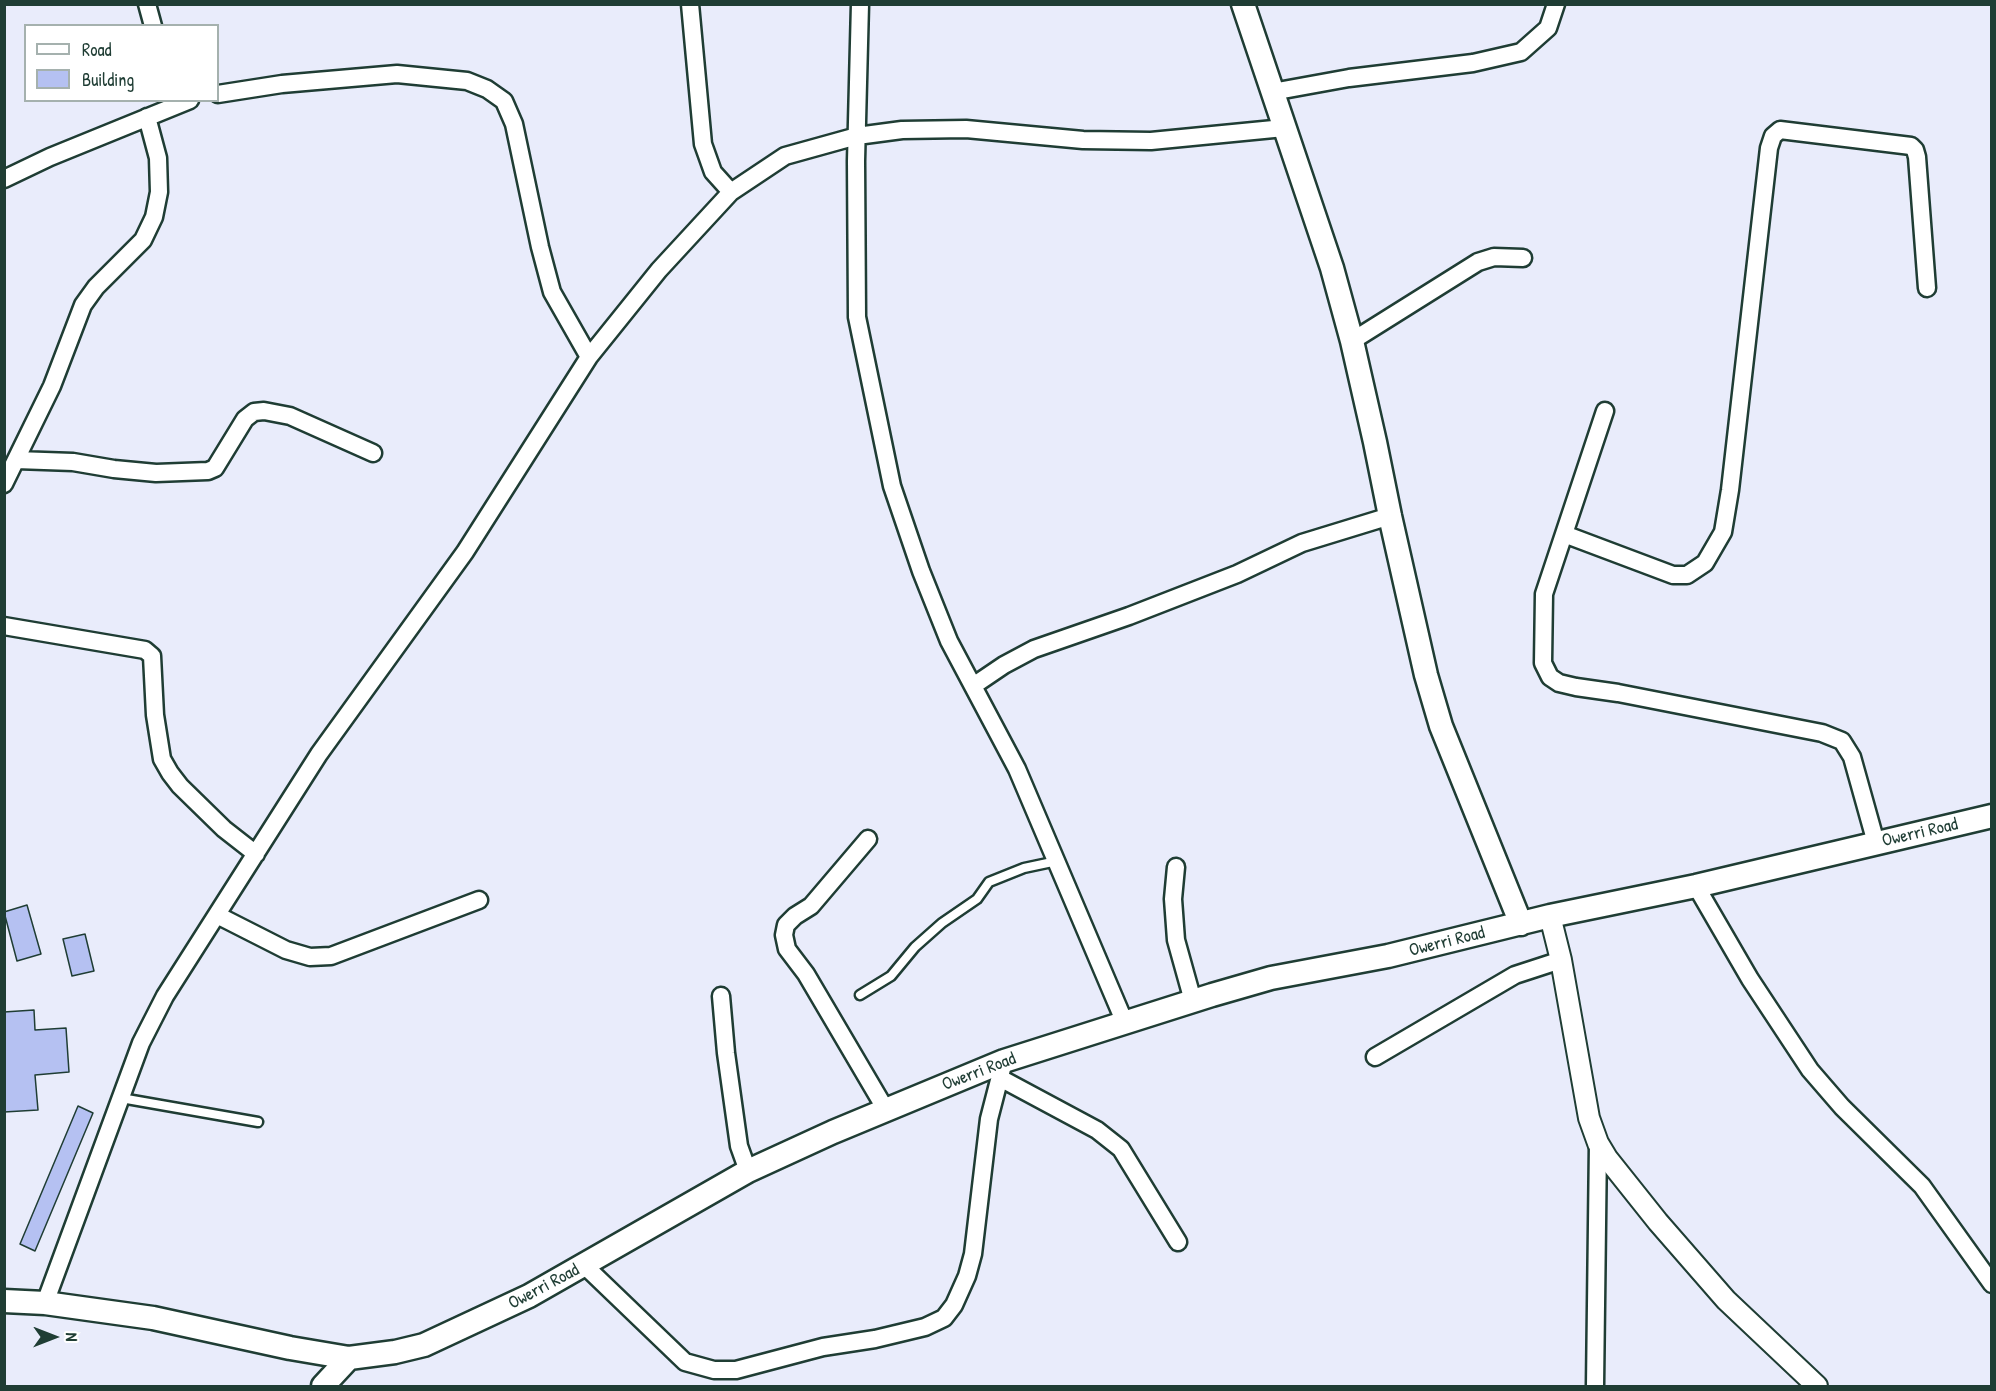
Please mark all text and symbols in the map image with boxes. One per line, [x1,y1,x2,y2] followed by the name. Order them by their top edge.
[24,24,219,102] legend
[82,37,112,62] text: Road
[82,67,134,92] text: Building
[1880,814,1960,852] street label: Owerri Road
[1407,922,1487,962] street label: Owerri Road
[939,1048,1019,1096] street label: Owerri Road
[505,1259,583,1315] street label: Owerri Road
[24,1307,84,1367] north arrow
[61,1333,83,1341] text: N

